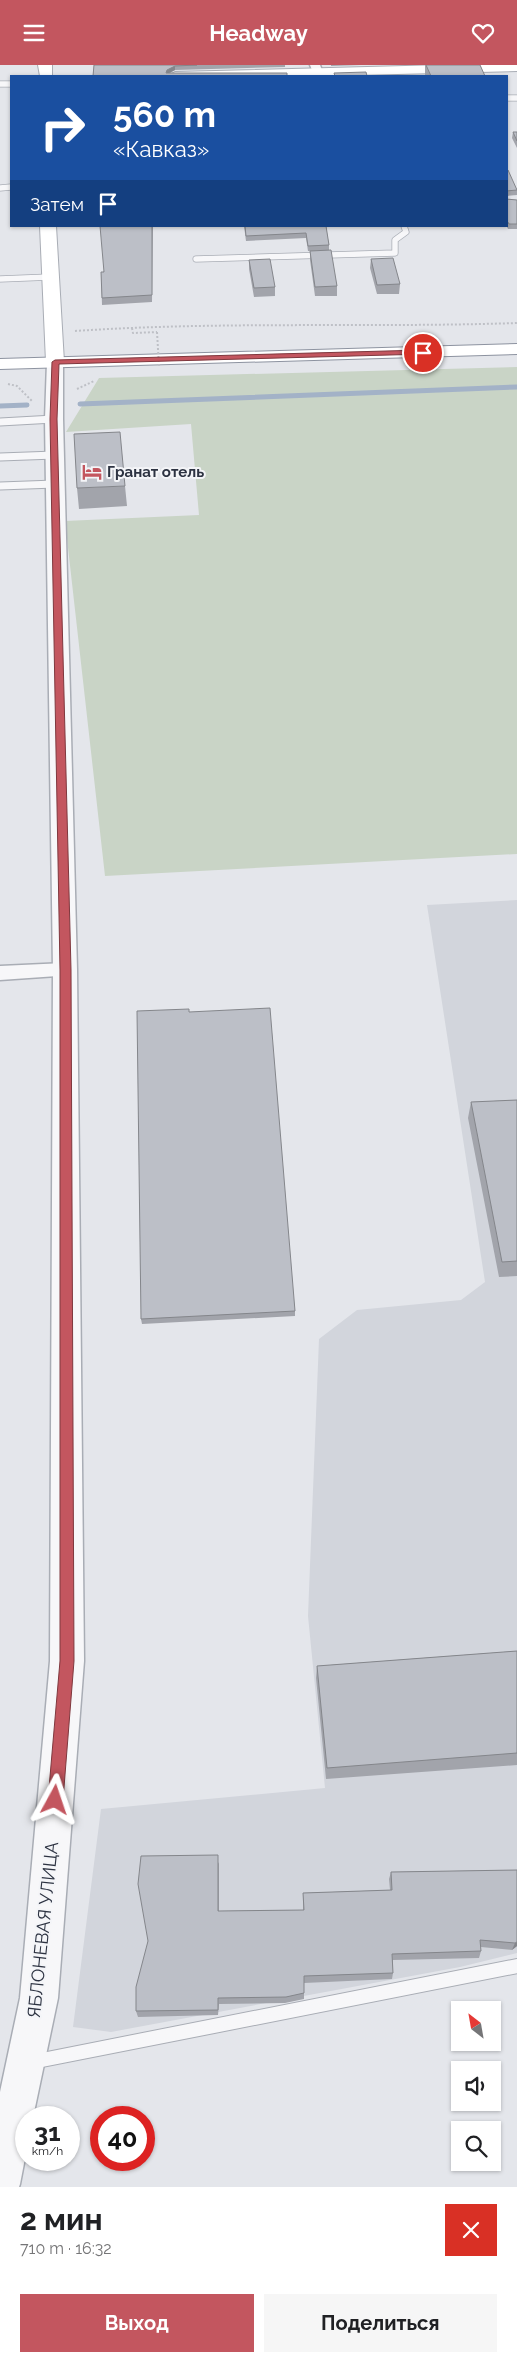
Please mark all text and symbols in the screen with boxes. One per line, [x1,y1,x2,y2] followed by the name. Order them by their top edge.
[20,19,48,47] icon: menu
[469,19,497,47] icon: heart
[209,20,308,46] text: Headway
[113,94,216,135] text: 560 m
[30,95,95,160] icon: right
[113,136,209,162] text: «Кавказ»
[94,190,122,218] icon: arrive
[30,193,84,215] text: Затем
[402,332,444,374] pin
[409,339,437,367] icon: arrive
[81,461,103,483] hotel icon: Гранат отель
[107,463,204,481] place label: Гранат отель
[28,1773,80,1825] position arrow
[23,1841,62,2019] street label: ЯБЛОНЕВАЯ УЛИЦА
[451,2001,501,2051] north arrow
[451,2001,501,2171] map controls
[451,2061,501,2111] button: sound
[90,2106,155,2171] speed limit sign: 40
[34,2117,61,2147] text: 31
[451,2121,501,2171] button: search
[32,2144,63,2158] text: km/h
[20,2202,103,2237] text: 2 мин
[445,2204,497,2256] button: close
[20,2239,112,2258] text: 710 m · 16:32
[20,2294,254,2352] button: Выход
[264,2294,497,2352] button: Поделиться

